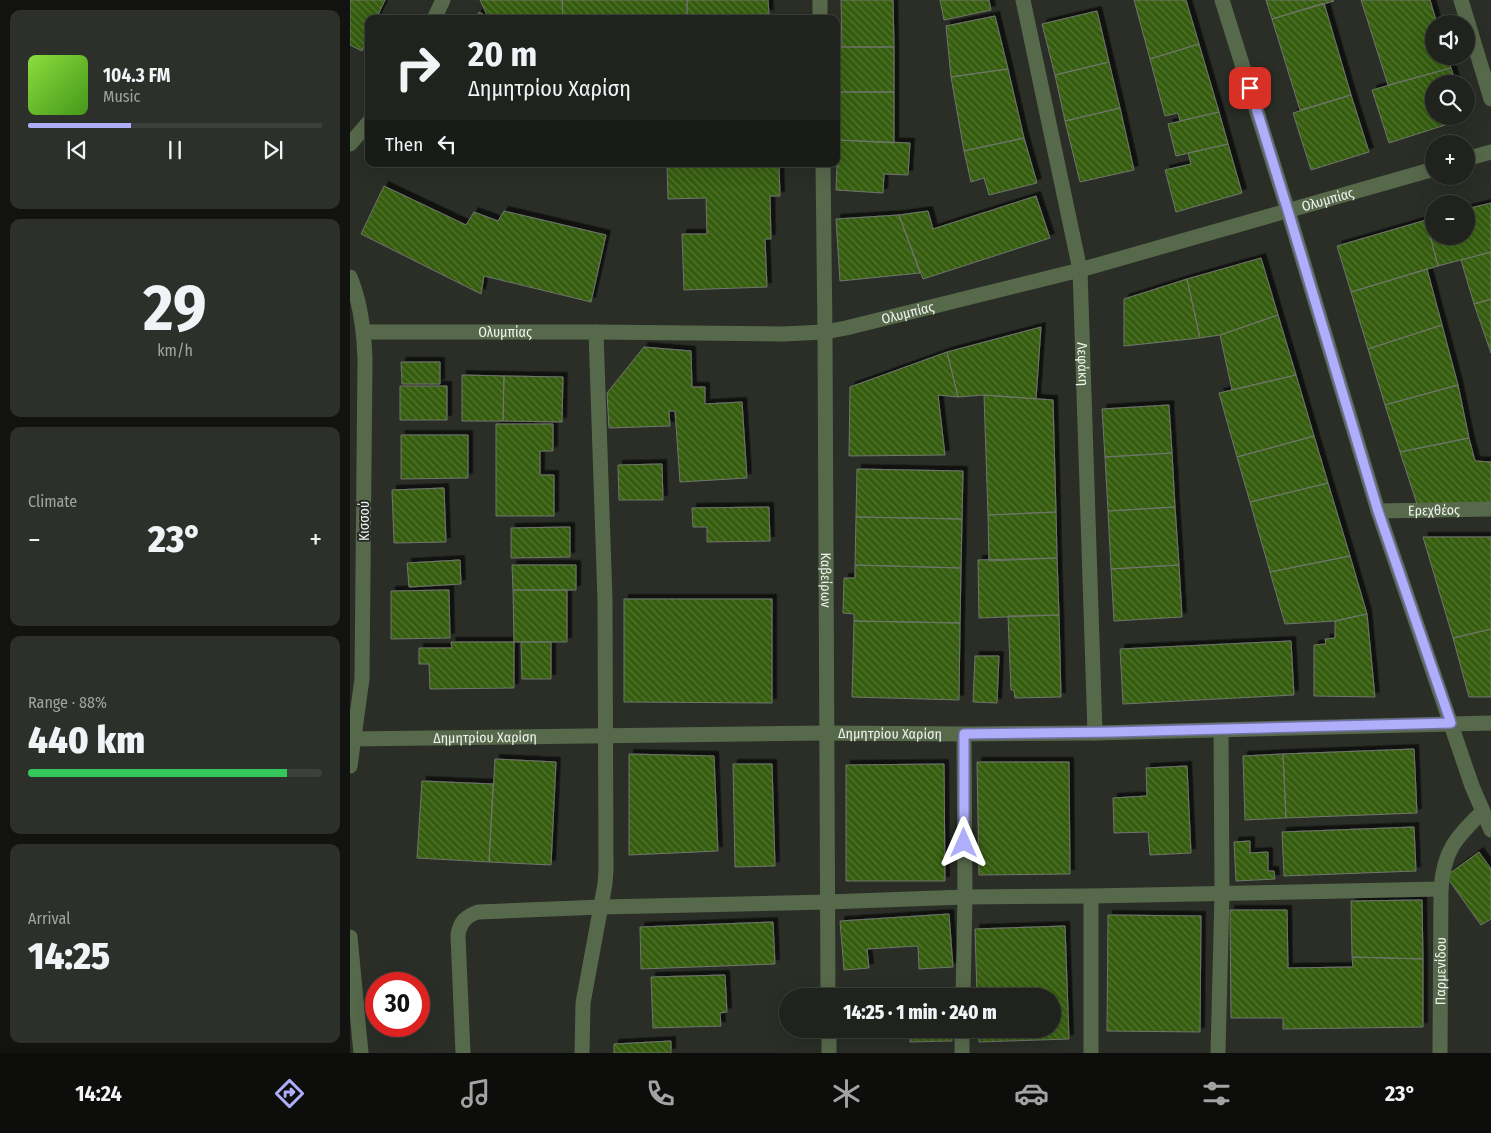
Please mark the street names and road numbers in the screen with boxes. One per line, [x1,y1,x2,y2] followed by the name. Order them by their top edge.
[1299,184,1356,215] street label: Ολυμπίας
[880,298,936,327] street label: Ολυμπίας
[478,324,532,341] street label: Ολυμπίας
[1074,342,1092,386] street label: Λεφάκη
[356,501,373,541] street label: Κισσού
[1408,501,1460,519] street label: Ερεχθέος
[817,552,835,608] street label: Καβείρων
[838,725,942,742] street label: Δημητρίου Χαρίση
[433,728,537,746] street label: Δημητρίου Χαρίση
[1432,937,1449,1005] street label: Παρμενίδου

